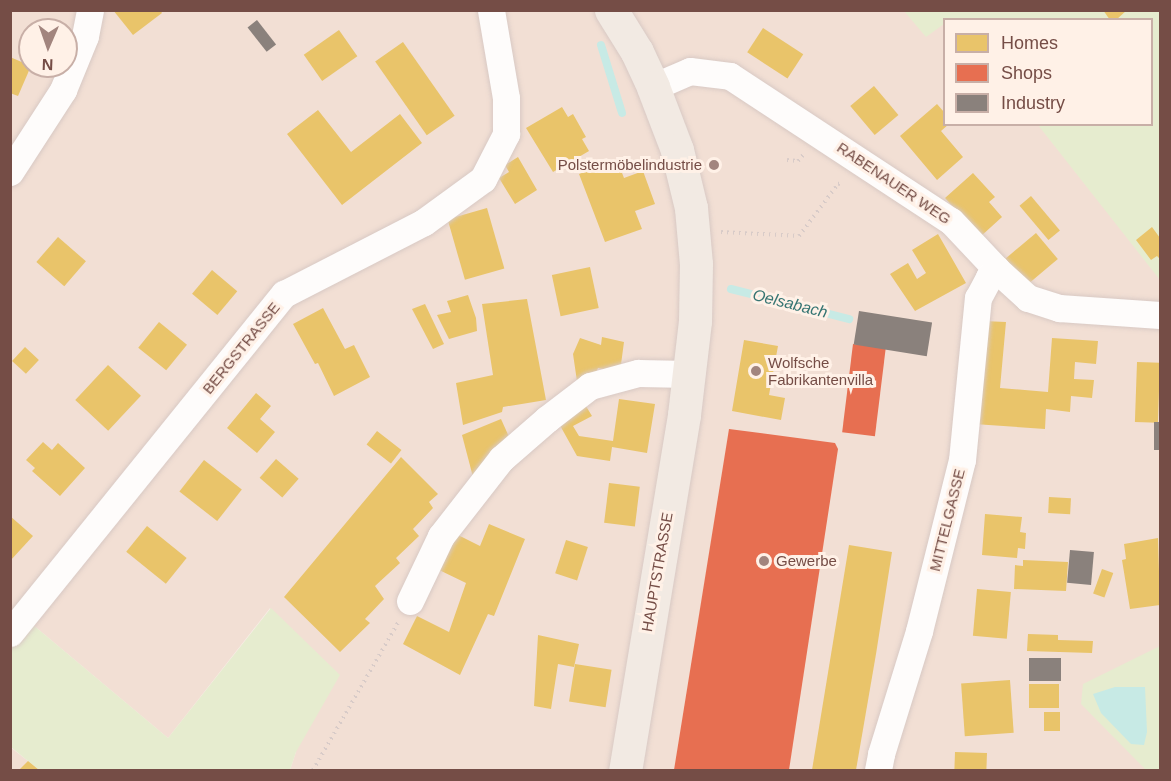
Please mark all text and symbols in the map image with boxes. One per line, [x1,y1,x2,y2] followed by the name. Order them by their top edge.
[18,18,78,78] north arrow
[943,18,1153,126] legend
[1001,33,1058,53] text: Homes
[41,56,53,73] text: N
[1001,63,1052,83] text: Shops
[1001,93,1065,113] text: Industry
[834,138,954,228] street label: RABENAUER WEG
[558,156,702,174] place label: Polstermöbelindustrie
[707,158,721,172] marker: Polstermöbelindustrie
[751,285,829,323] water label: Oelsabach
[199,299,283,397] street label: BERGSTRASSE
[768,353,873,388] place label: Wolfsche Fabrikantenvilla
[749,364,763,378] marker: Wolfsche Fabrikantenvilla
[926,467,968,573] street label: MITTELGASSE
[638,511,676,633] street label: HAUPTSTRASSE
[776,552,837,570] place label: Gewerbe
[757,554,771,568] marker: Gewerbe

